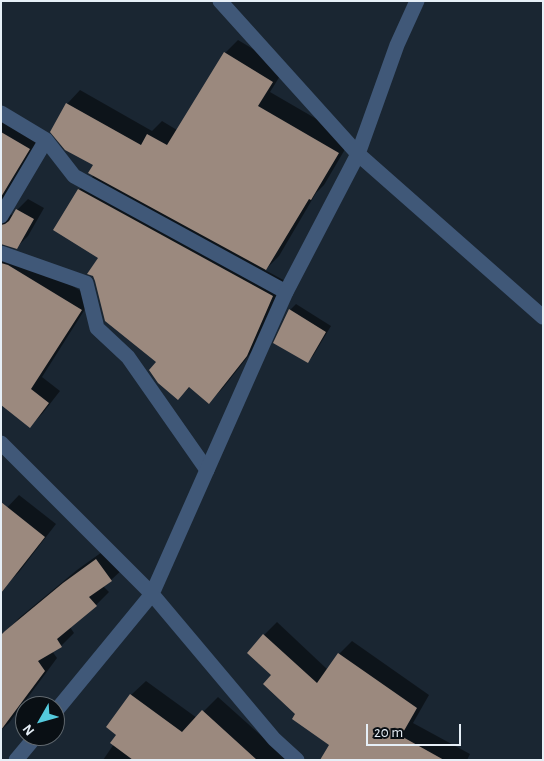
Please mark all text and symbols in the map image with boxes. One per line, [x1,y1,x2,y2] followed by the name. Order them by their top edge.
[15,696,65,746] north arrow
[369,714,464,746] scale bar
[20,721,37,738] text: N
[374,725,403,740] text: 20 m

